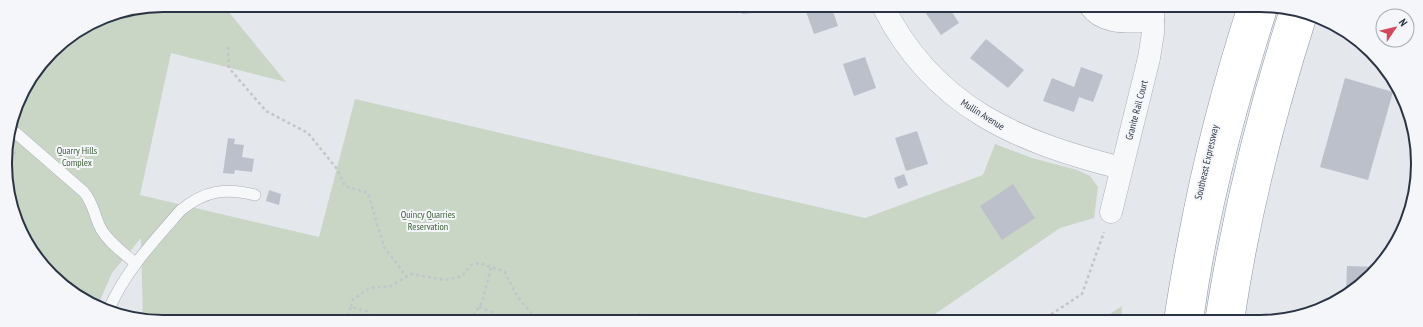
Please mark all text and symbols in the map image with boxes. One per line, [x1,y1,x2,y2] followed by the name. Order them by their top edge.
[1375,8,1415,48] north arrow
[1396,16,1411,29] text: N
[1122,79,1151,141] street label: Granite Rail Court
[958,96,1007,133] street label: Mullin Avenue
[1192,123,1221,201] street label: Southeast Expressway
[57,144,98,169] park label: Quarry Hills Complex
[401,208,456,233] park label: Quincy Quarries Reservation

